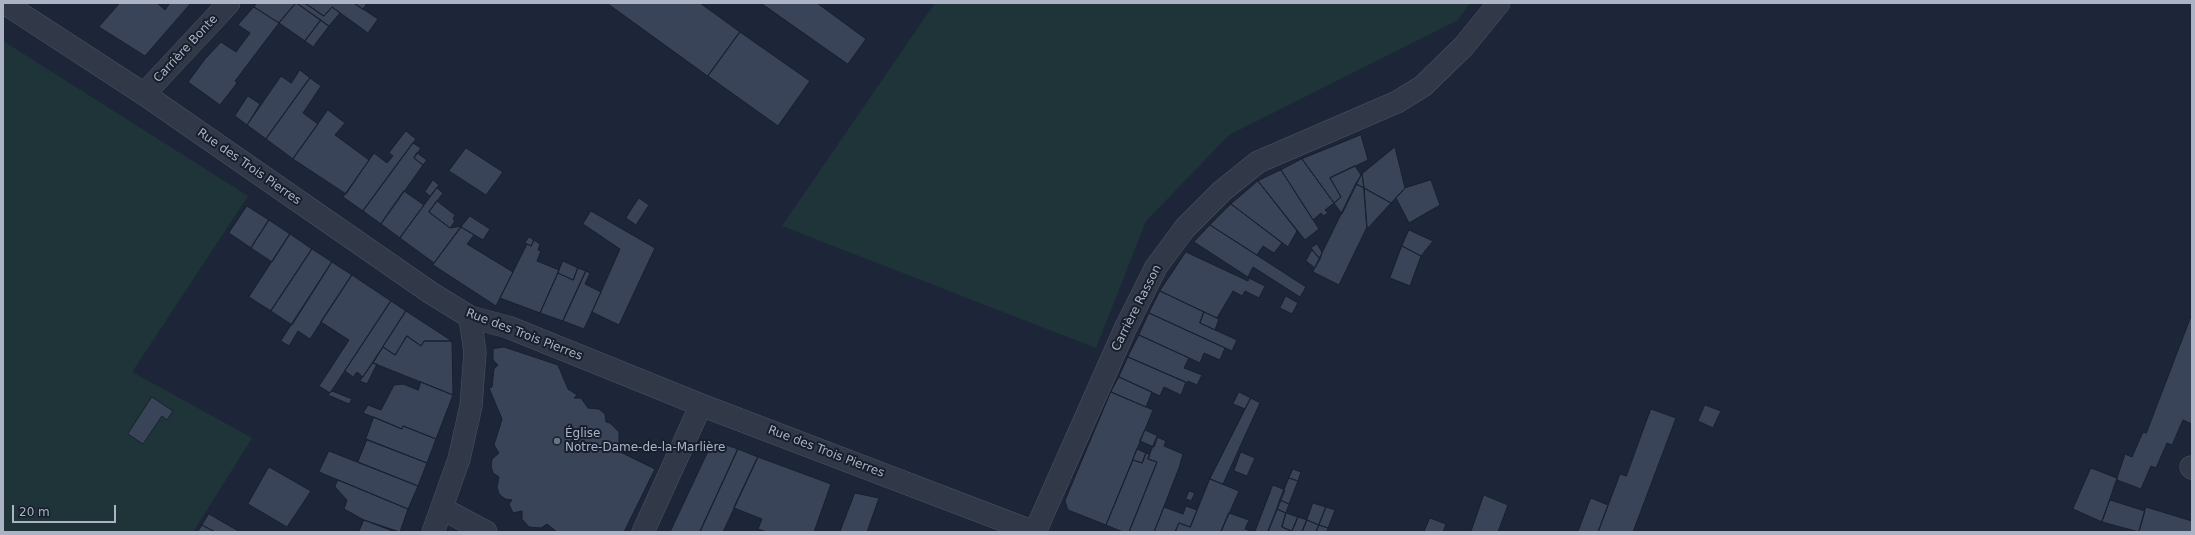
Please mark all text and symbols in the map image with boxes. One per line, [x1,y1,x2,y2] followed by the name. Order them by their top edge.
[151,12,221,86] street label: Carrière Bonte
[194,126,304,208] street label: Rue des Trois Pierres
[1109,262,1165,354] street label: Carrière Rasson
[464,306,584,364] street label: Rue des Trois Pierres
[766,423,886,481] street label: Rue des Trois Pierres
[565,427,725,455] place label: Église Notre-Dame-de-la-Marlière
[552,436,562,446] marker: Église Notre-Dame-de-la-Marlière
[14,497,118,523] scale bar
[19,505,50,519] text: 20 m

